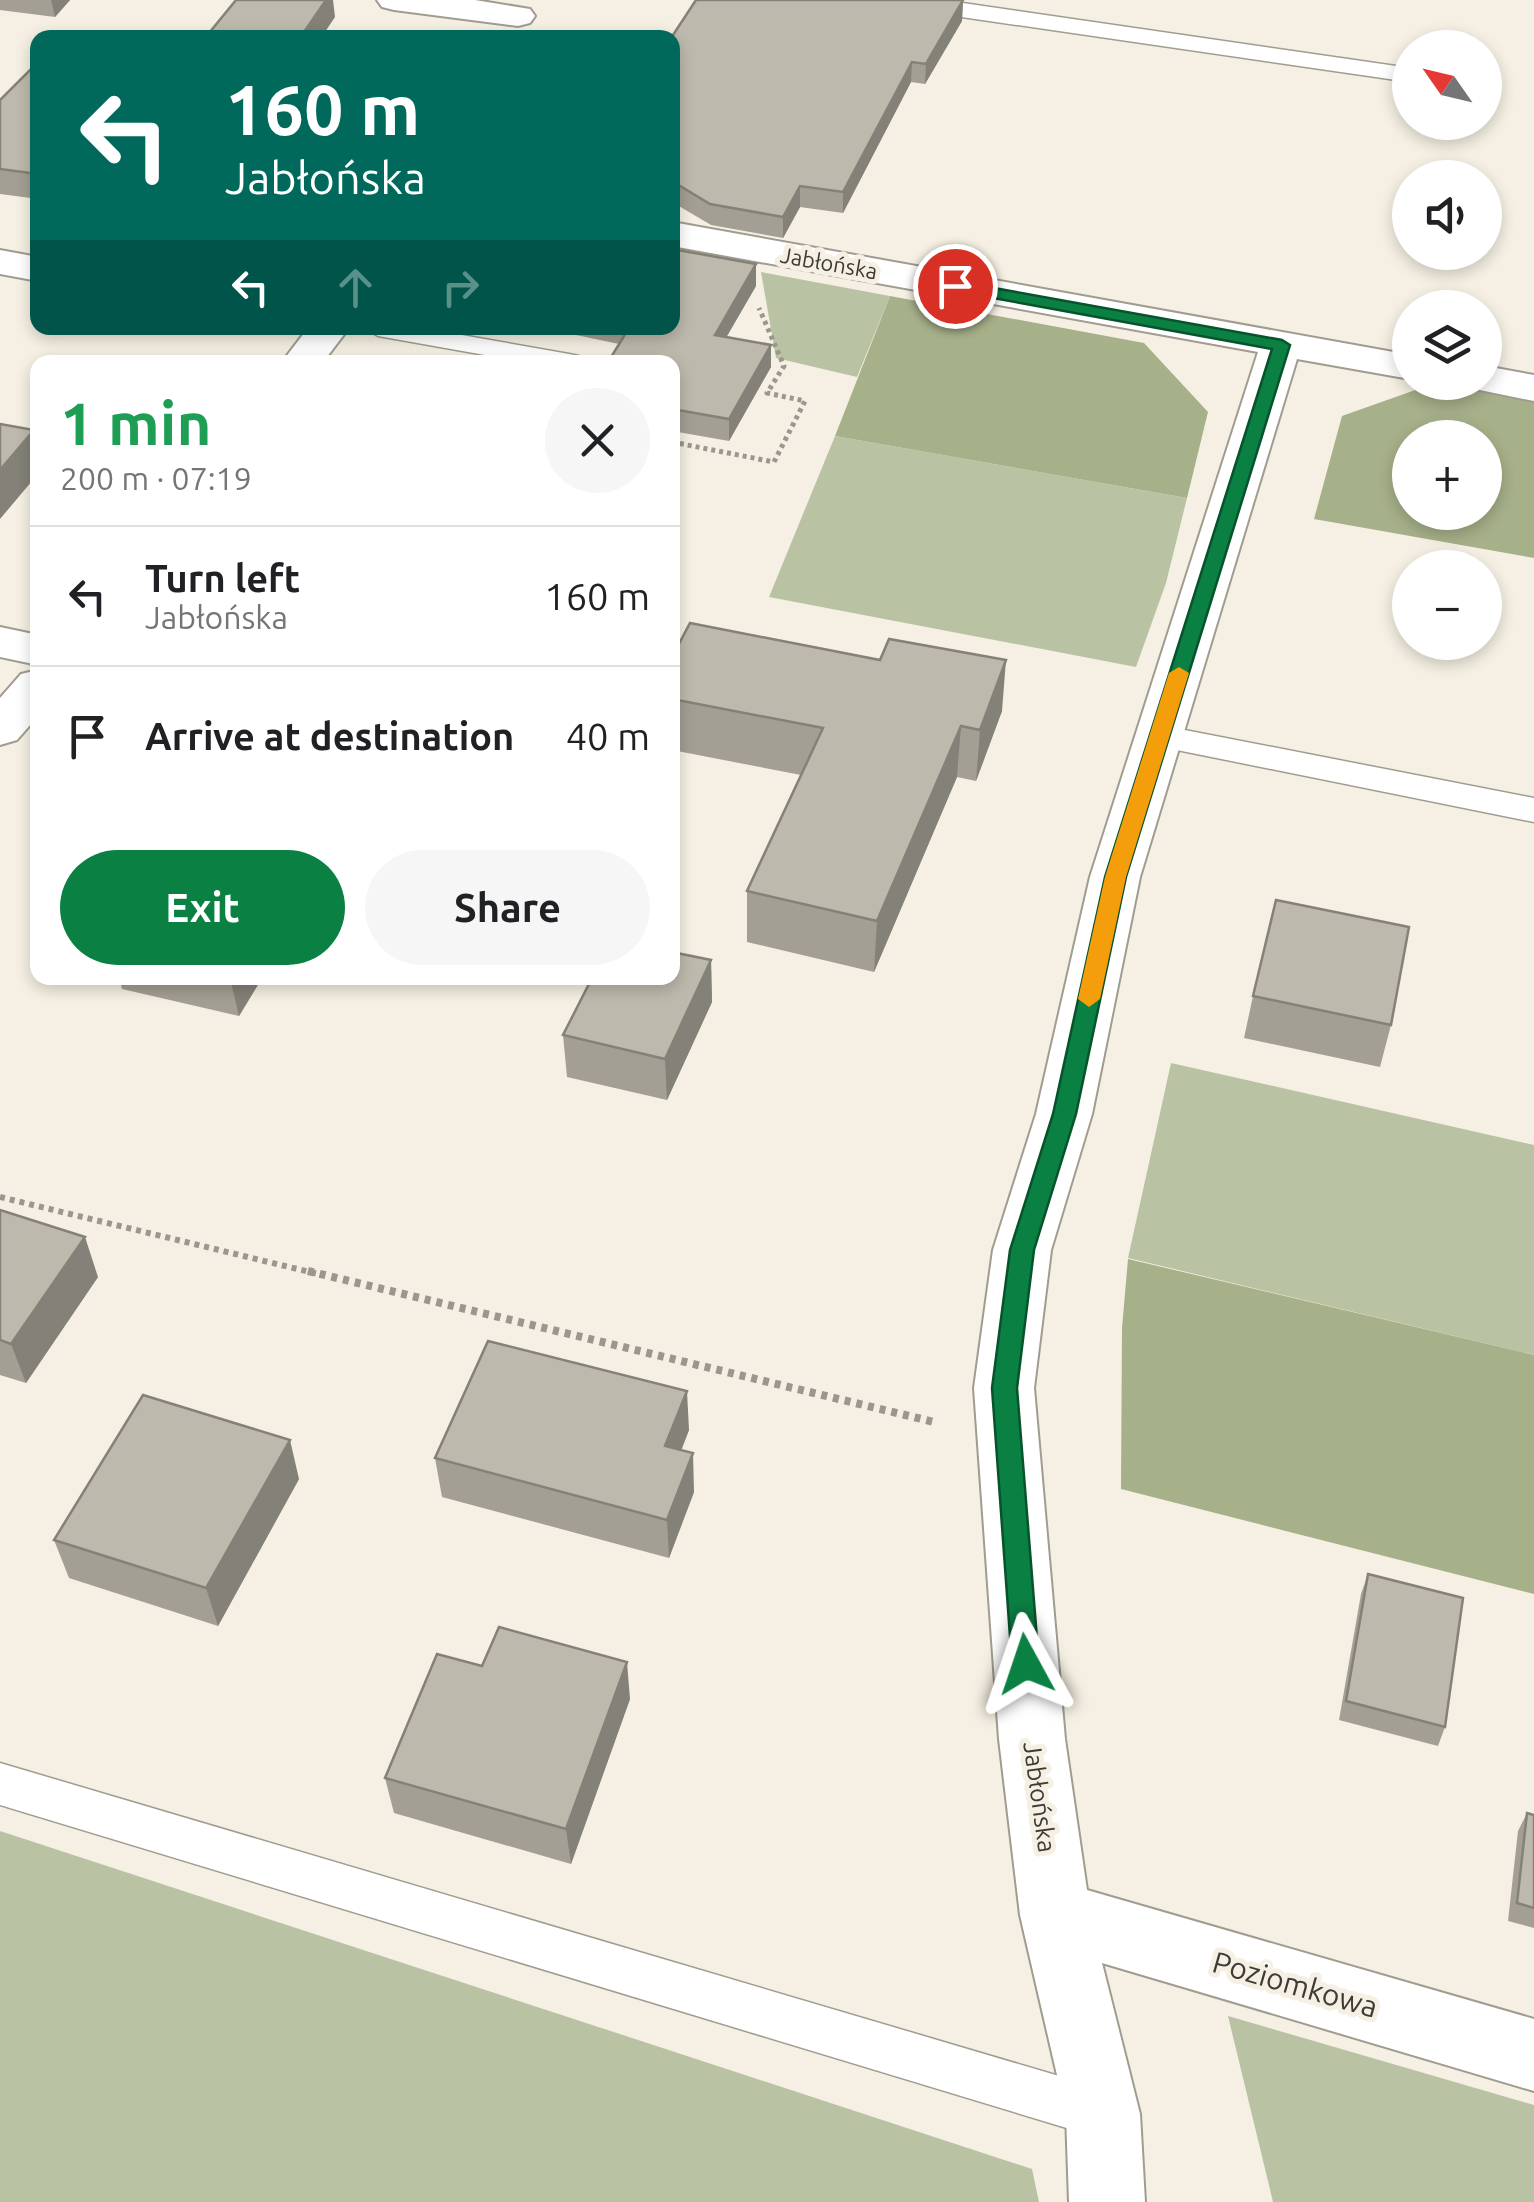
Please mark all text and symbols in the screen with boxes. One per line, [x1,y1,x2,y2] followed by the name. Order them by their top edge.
[1392,30,1502,140] north arrow
[1392,30,1502,660] map controls
[60,70,190,200] icon: left
[225,70,420,148] text: 160 m
[225,152,426,203] text: Jabłońska
[1392,160,1502,270] button: sound
[779,242,880,283] street label: Jabłońska
[913,244,998,329] pin
[928,259,983,314] icon: arrive
[223,260,278,315] icon: left
[328,260,383,315] icon: ahead
[433,260,488,315] icon: right
[1392,290,1502,400] button: layers
[545,388,650,493] button: close
[60,389,212,456] text: 1 min
[1392,420,1502,530] button: +
[60,460,252,496] text: 200 m · 07:19
[1392,550,1502,660] button: −
[145,557,300,599] text: Turn left
[60,569,115,624] icon: left
[544,575,650,617] text: 160 m
[145,599,288,635] text: Jabłońska
[60,709,115,764] icon: arrive
[145,715,514,757] text: Arrive at destination
[566,715,650,757] text: 40 m
[60,850,345,965] button: Exit
[365,850,650,965] button: Share
[974,1612,1078,1716] position arrow
[1018,1740,1062,1854] street label: Jabłońska
[1209,1944,1382,2024] street label: Poziomkowa

